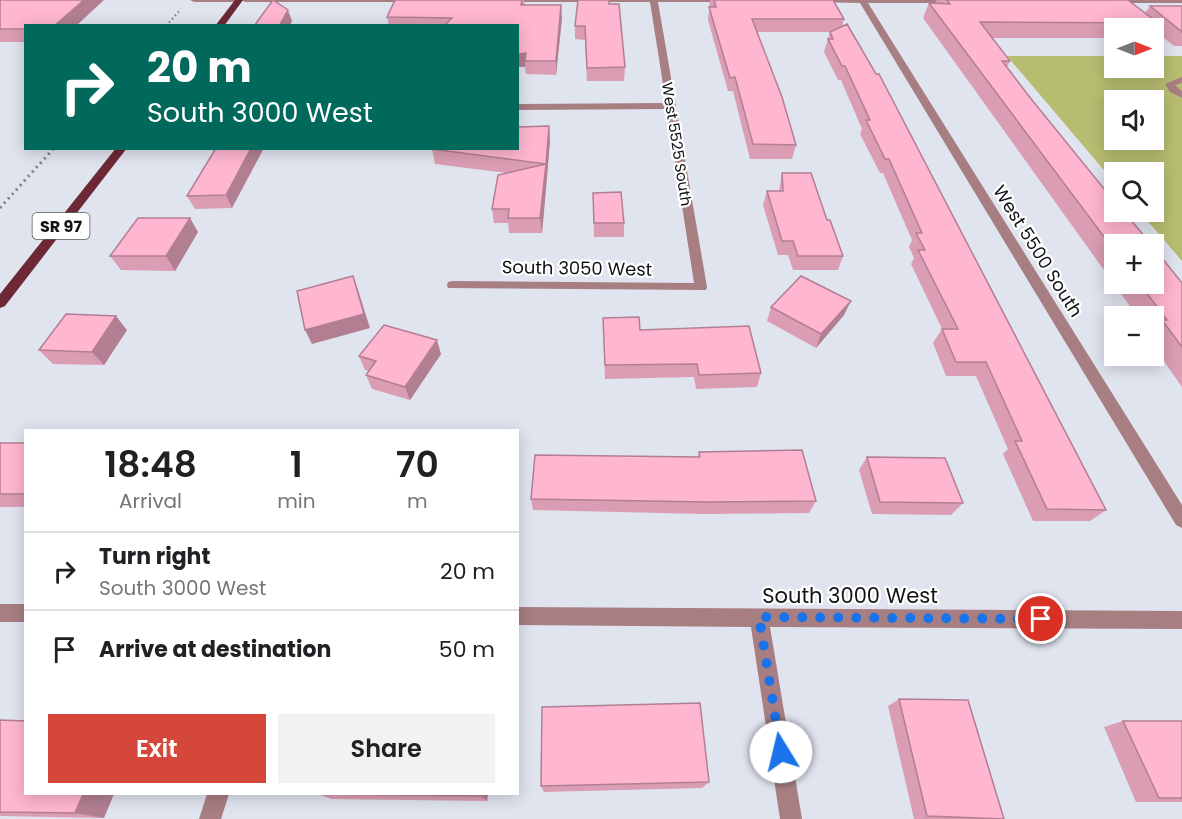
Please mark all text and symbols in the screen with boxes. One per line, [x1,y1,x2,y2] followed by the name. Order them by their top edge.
[1104,18,1164,78] north arrow
[1104,18,1164,366] map controls
[147,38,252,97] text: 20 m
[48,48,126,126] icon: right
[657,81,697,207] street label: West 5525 South
[1104,90,1164,150] button: sound
[147,94,373,131] text: South 3000 West
[1104,162,1164,222] button: search
[987,180,1089,322] street label: West 5500 South
[32,213,90,239] road number: SR 97
[1104,234,1164,294] button: +
[502,254,652,282] street label: South 3050 West
[1104,306,1164,366] button: −
[104,439,197,490] text: 18:48
[290,439,303,490] text: 1
[396,439,439,490] text: 70
[119,487,182,515] text: Arrival
[277,487,315,515] text: min
[407,487,428,515] text: m
[99,541,210,572] text: Turn right
[48,555,81,588] icon: right
[440,556,495,587] text: 20 m
[99,574,266,602] text: South 3000 West
[762,581,938,610] street label: South 3000 West
[1015,593,1066,644] pin
[1024,602,1057,635] icon: arrive
[48,633,81,666] icon: arrive
[99,634,331,665] text: Arrive at destination
[439,634,495,665] text: 50 m
[48,714,266,783] button: Exit
[278,714,495,783] button: Share
[749,720,813,784] position arrow

